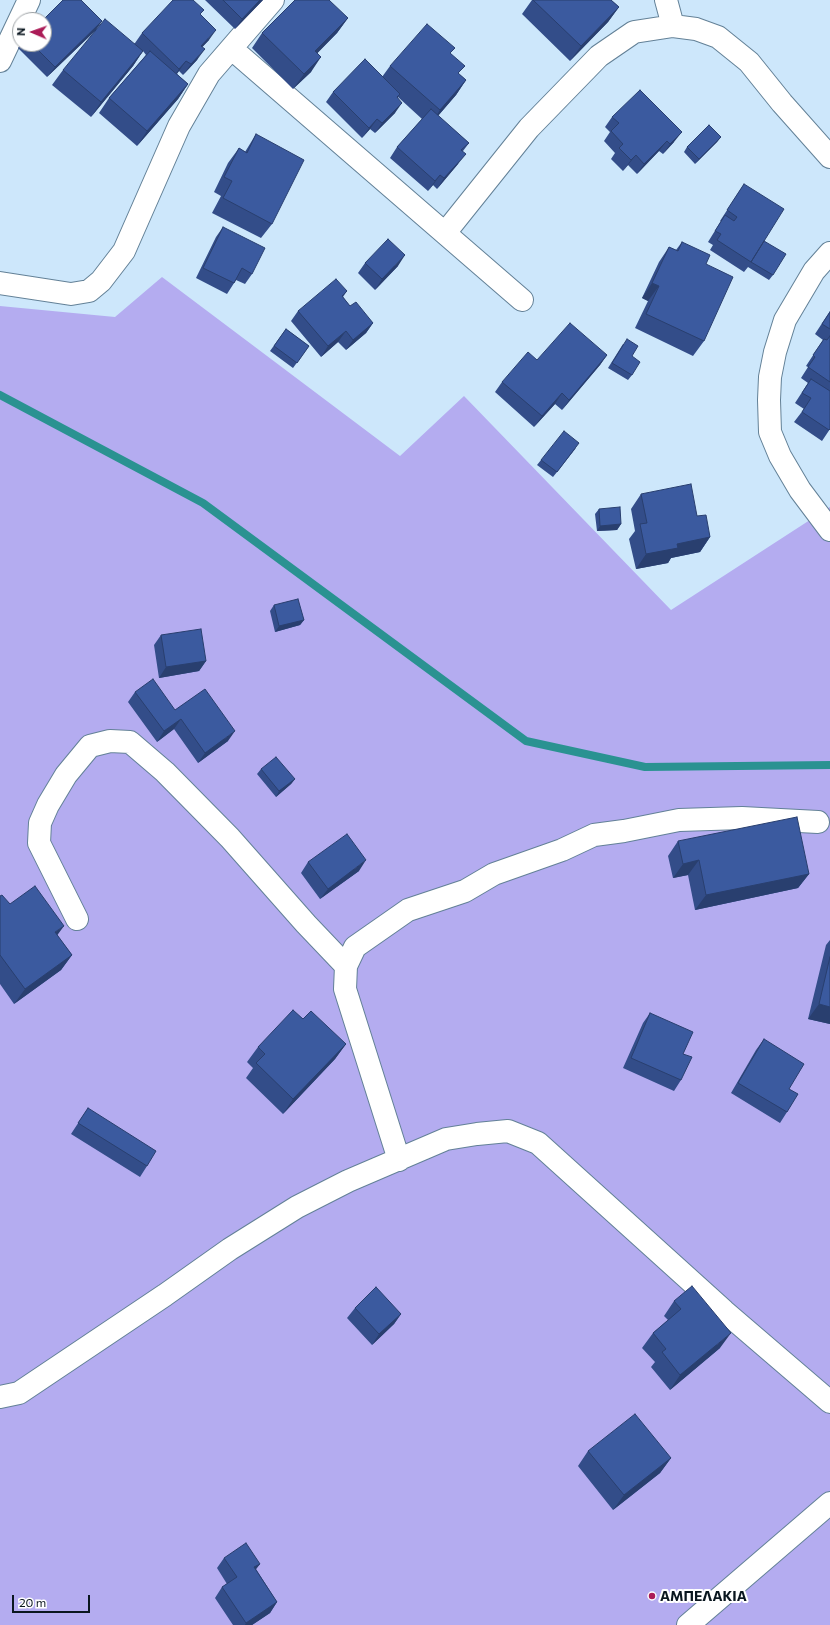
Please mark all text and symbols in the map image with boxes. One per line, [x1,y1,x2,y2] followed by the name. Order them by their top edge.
[12,12,52,52] north arrow
[14,27,27,36] text: N
[14,1587,92,1613] scale bar
[660,1588,747,1604] place label: ΑΜΠΕΛΑΚΙΑ
[647,1591,657,1601] marker: ΑΜΠΕΛΑΚΙΑ
[19,1595,46,1609] text: 20 m

